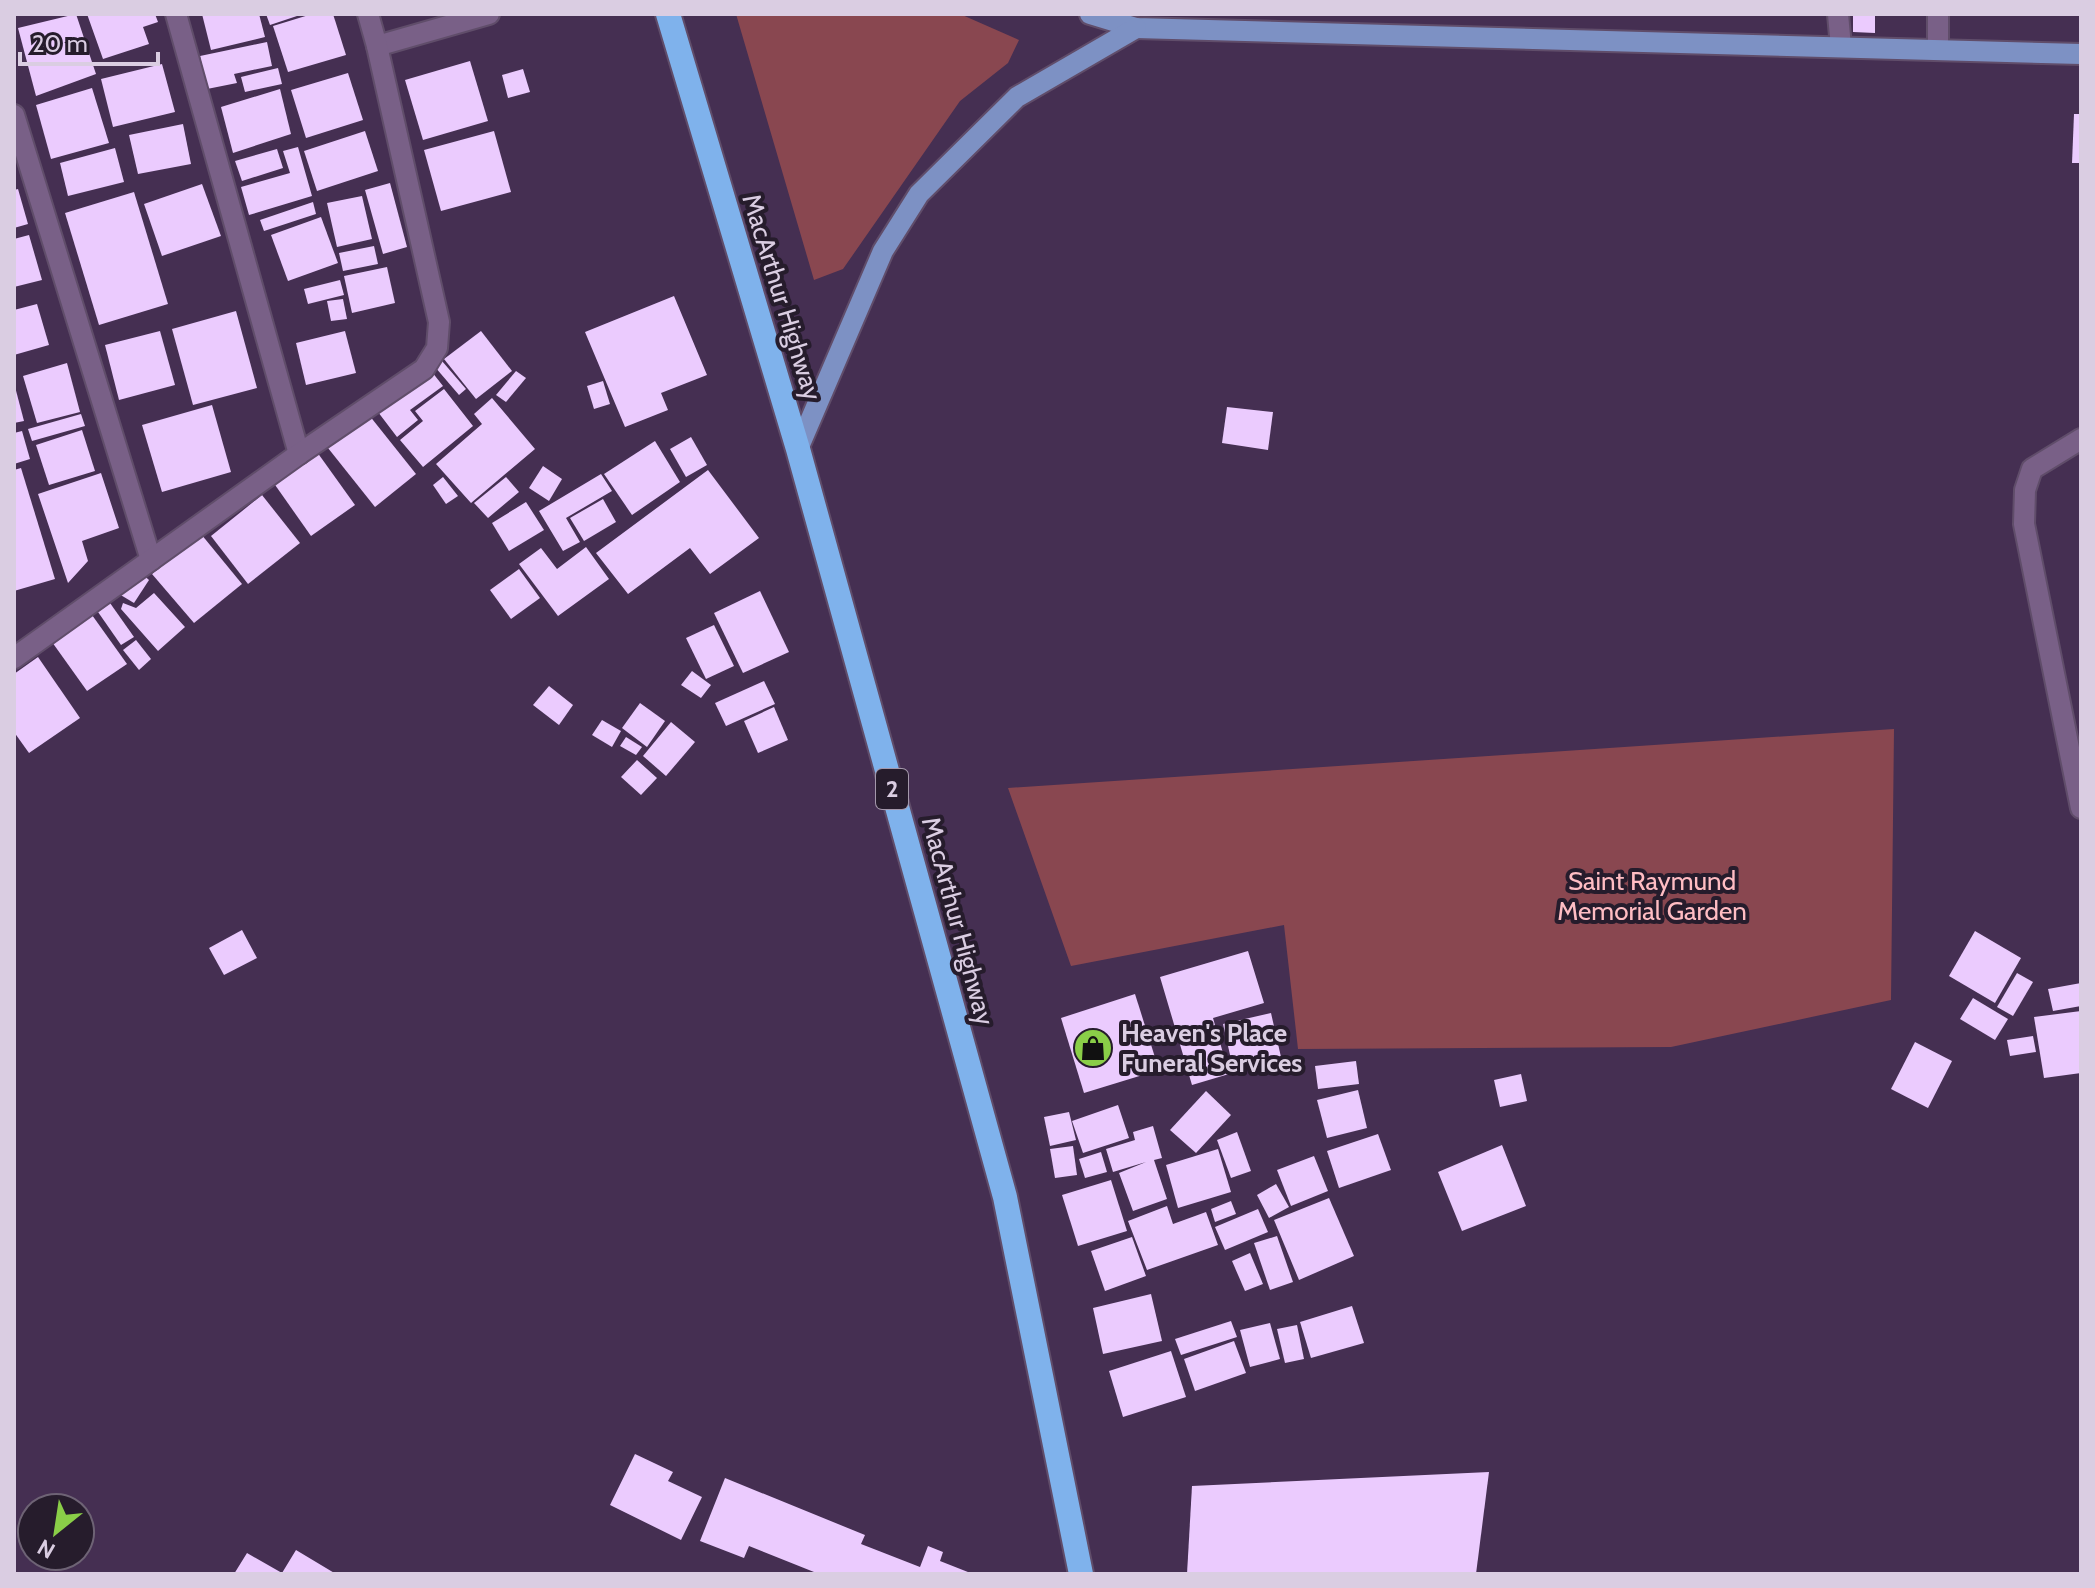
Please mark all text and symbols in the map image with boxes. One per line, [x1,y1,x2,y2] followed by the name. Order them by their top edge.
[20,16,158,66] scale bar
[32,29,88,58] text: 20 m
[735,190,829,404] street label: MacArthur Highway
[876,769,908,809] road number: 2
[915,813,1001,1029] street label: MacArthur Highway
[1557,865,1747,927] park label: Saint Raymund Memorial Garden
[1121,1017,1302,1079] place label: Heaven's Place Funeral Services
[1072,1027,1114,1069] shop icon: Heaven's Place Funeral Services
[16,1492,96,1572] north arrow
[33,1533,60,1564] text: N

